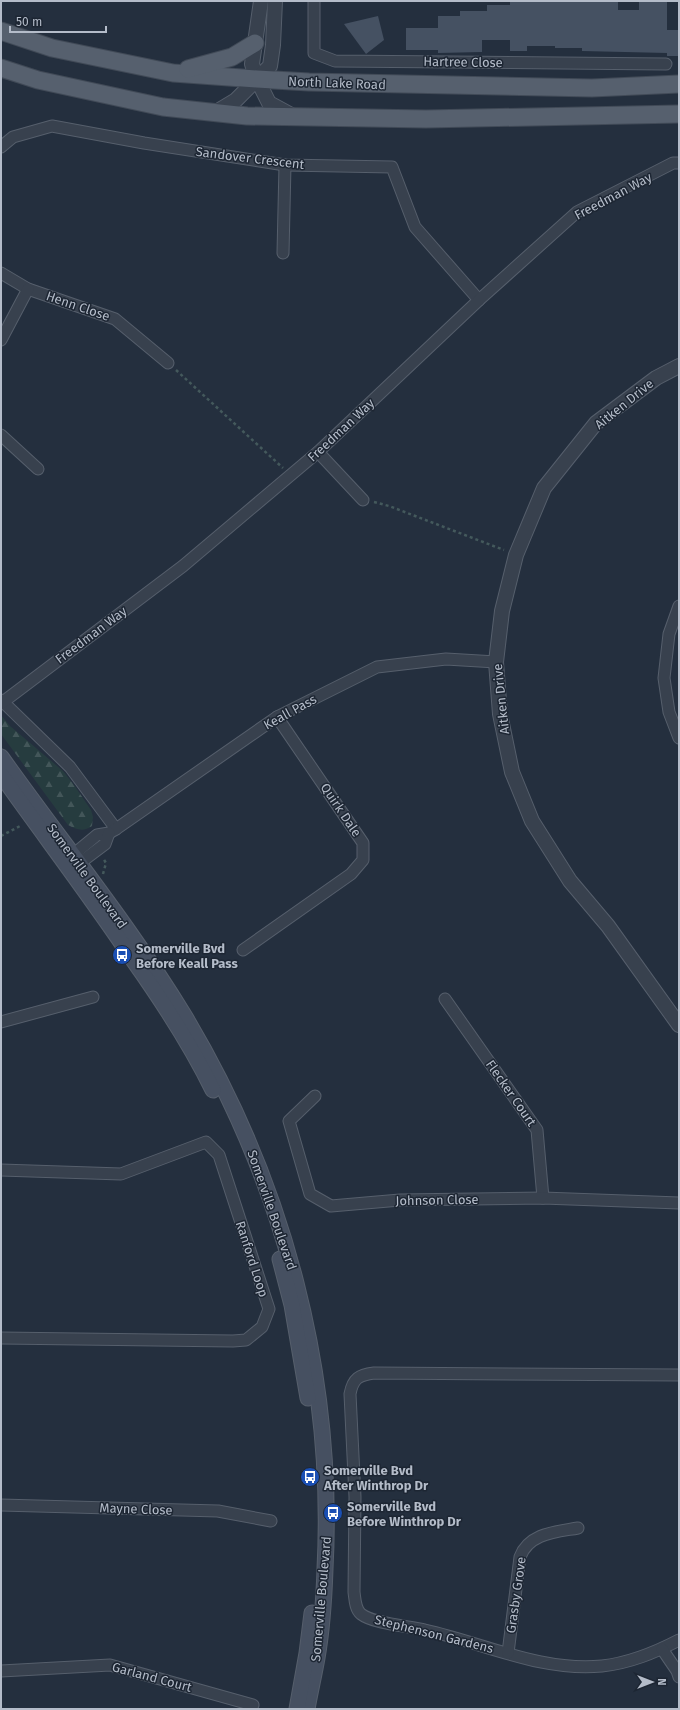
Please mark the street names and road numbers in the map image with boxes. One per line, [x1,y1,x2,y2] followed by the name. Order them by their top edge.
[423,54,503,70] street label: Hartree Close
[288,74,386,92] street label: North Lake Road
[195,144,305,172] street label: Sandover Crescent
[572,169,655,223] street label: Freedman Way
[44,288,112,324] street label: Henn Close
[592,376,656,432] street label: Aitken Drive
[305,395,378,465] street label: Freedman Way
[52,603,130,667] street label: Freedman Way
[490,663,512,735] street label: Aitken Drive
[261,691,319,733] street label: Keall Pass
[318,780,364,840] street label: Quirk Dale
[44,821,130,931] street label: Somerville Boulevard
[483,1057,539,1129] street label: Flecker Court
[244,1148,300,1272] street label: Somerville Boulevard
[395,1192,479,1208] street label: Johnson Close
[233,1219,271,1299] street label: Ranford Loop
[99,1500,173,1518] street label: Mayne Close
[308,1536,334,1662] street label: Somerville Boulevard
[503,1556,529,1634] street label: Grasby Grove
[373,1612,495,1656] street label: Stephenson Gardens
[111,1659,194,1695] street label: Garland Court

